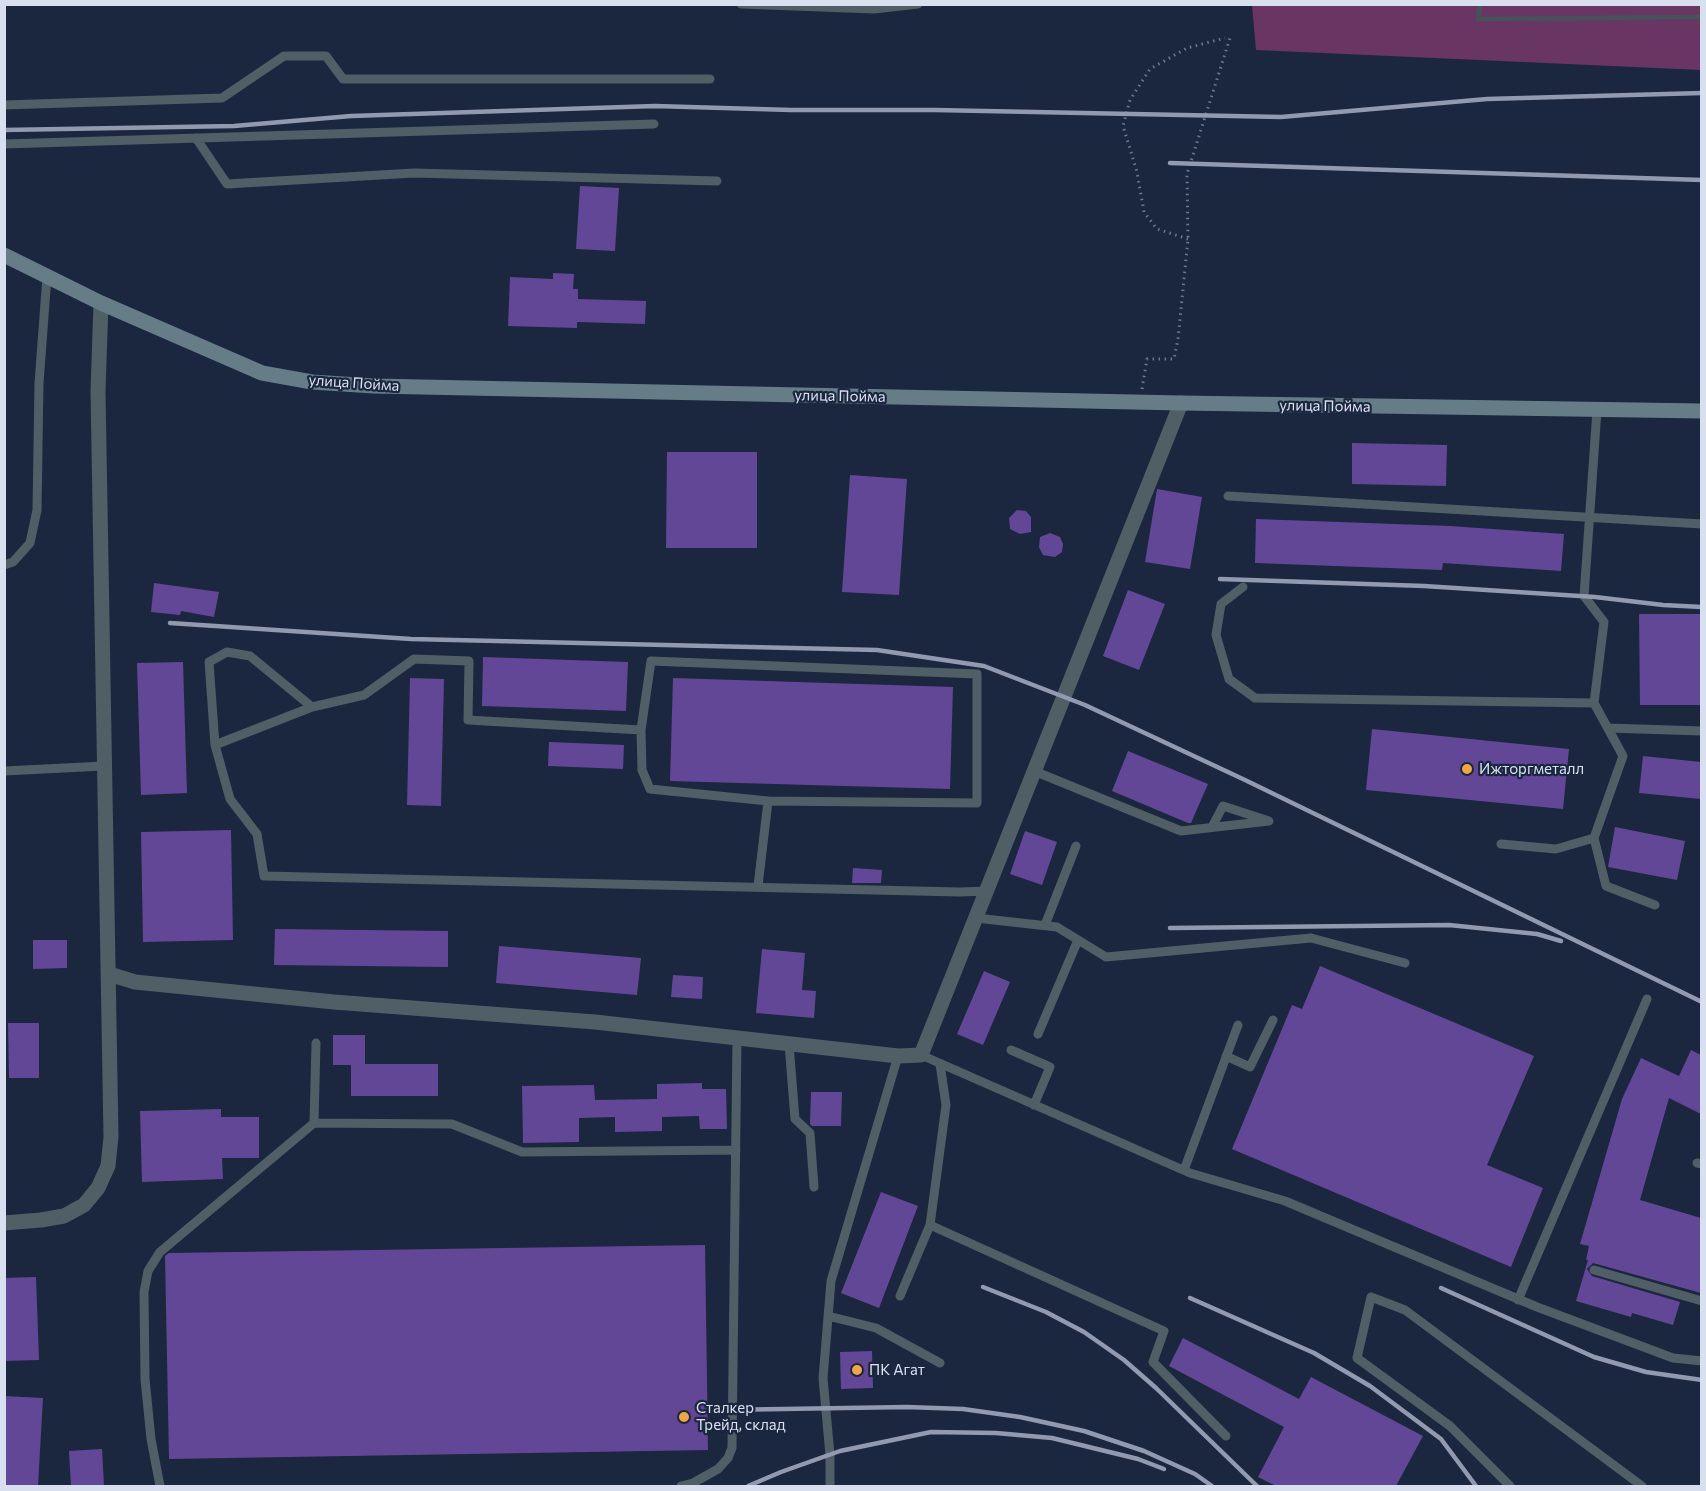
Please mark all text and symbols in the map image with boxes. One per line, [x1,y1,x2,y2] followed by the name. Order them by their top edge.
[308,371,400,395] street label: улица Пойма
[794,386,886,406] street label: улица Пойма
[1279,396,1371,416] street label: улица Пойма
[1479,760,1584,778] place label: Ижторгметалл
[1460,762,1474,776] marker: Ижторгметалл
[869,1361,925,1379] place label: ПК Агат
[850,1363,864,1377] marker: ПК Агат
[696,1399,785,1434] place label: Сталкер Трейд, склад
[677,1410,691,1424] marker: Сталкер Трейд, склад

